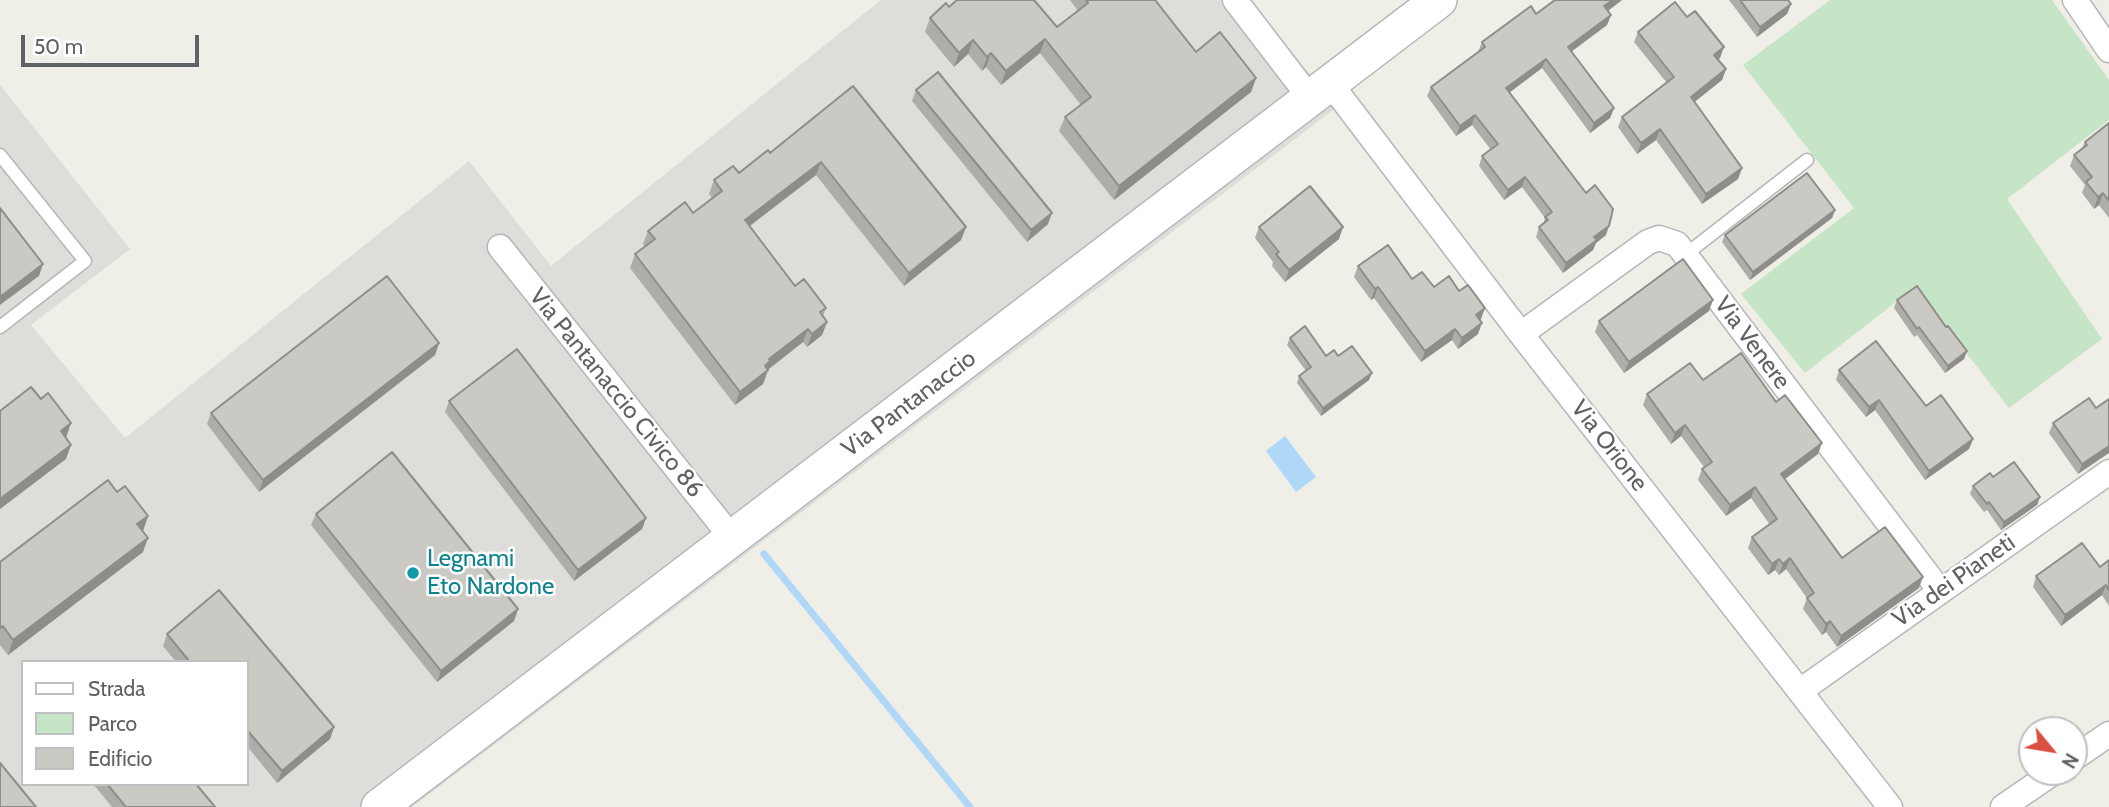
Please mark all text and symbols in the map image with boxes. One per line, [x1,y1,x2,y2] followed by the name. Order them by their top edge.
[24,21,203,65] scale bar
[34,34,83,59] text: 50 m
[523,283,709,503] street label: Via Pantanaccio Civico 86
[1708,291,1796,395] street label: Via Venere
[836,344,982,464] street label: Via Pantanaccio
[1565,395,1653,497] street label: Via Orione
[1887,528,2021,634] street label: Via dei Pianeti
[427,545,554,601] place label: Legnami Eto Nardone
[405,565,421,581] marker: Legnami Eto Nardone
[21,660,248,786] legend
[88,676,145,701] text: Strada
[88,711,137,736] text: Parco
[2018,716,2088,786] north arrow
[88,746,152,771] text: Edificio
[2057,749,2083,772] text: N

